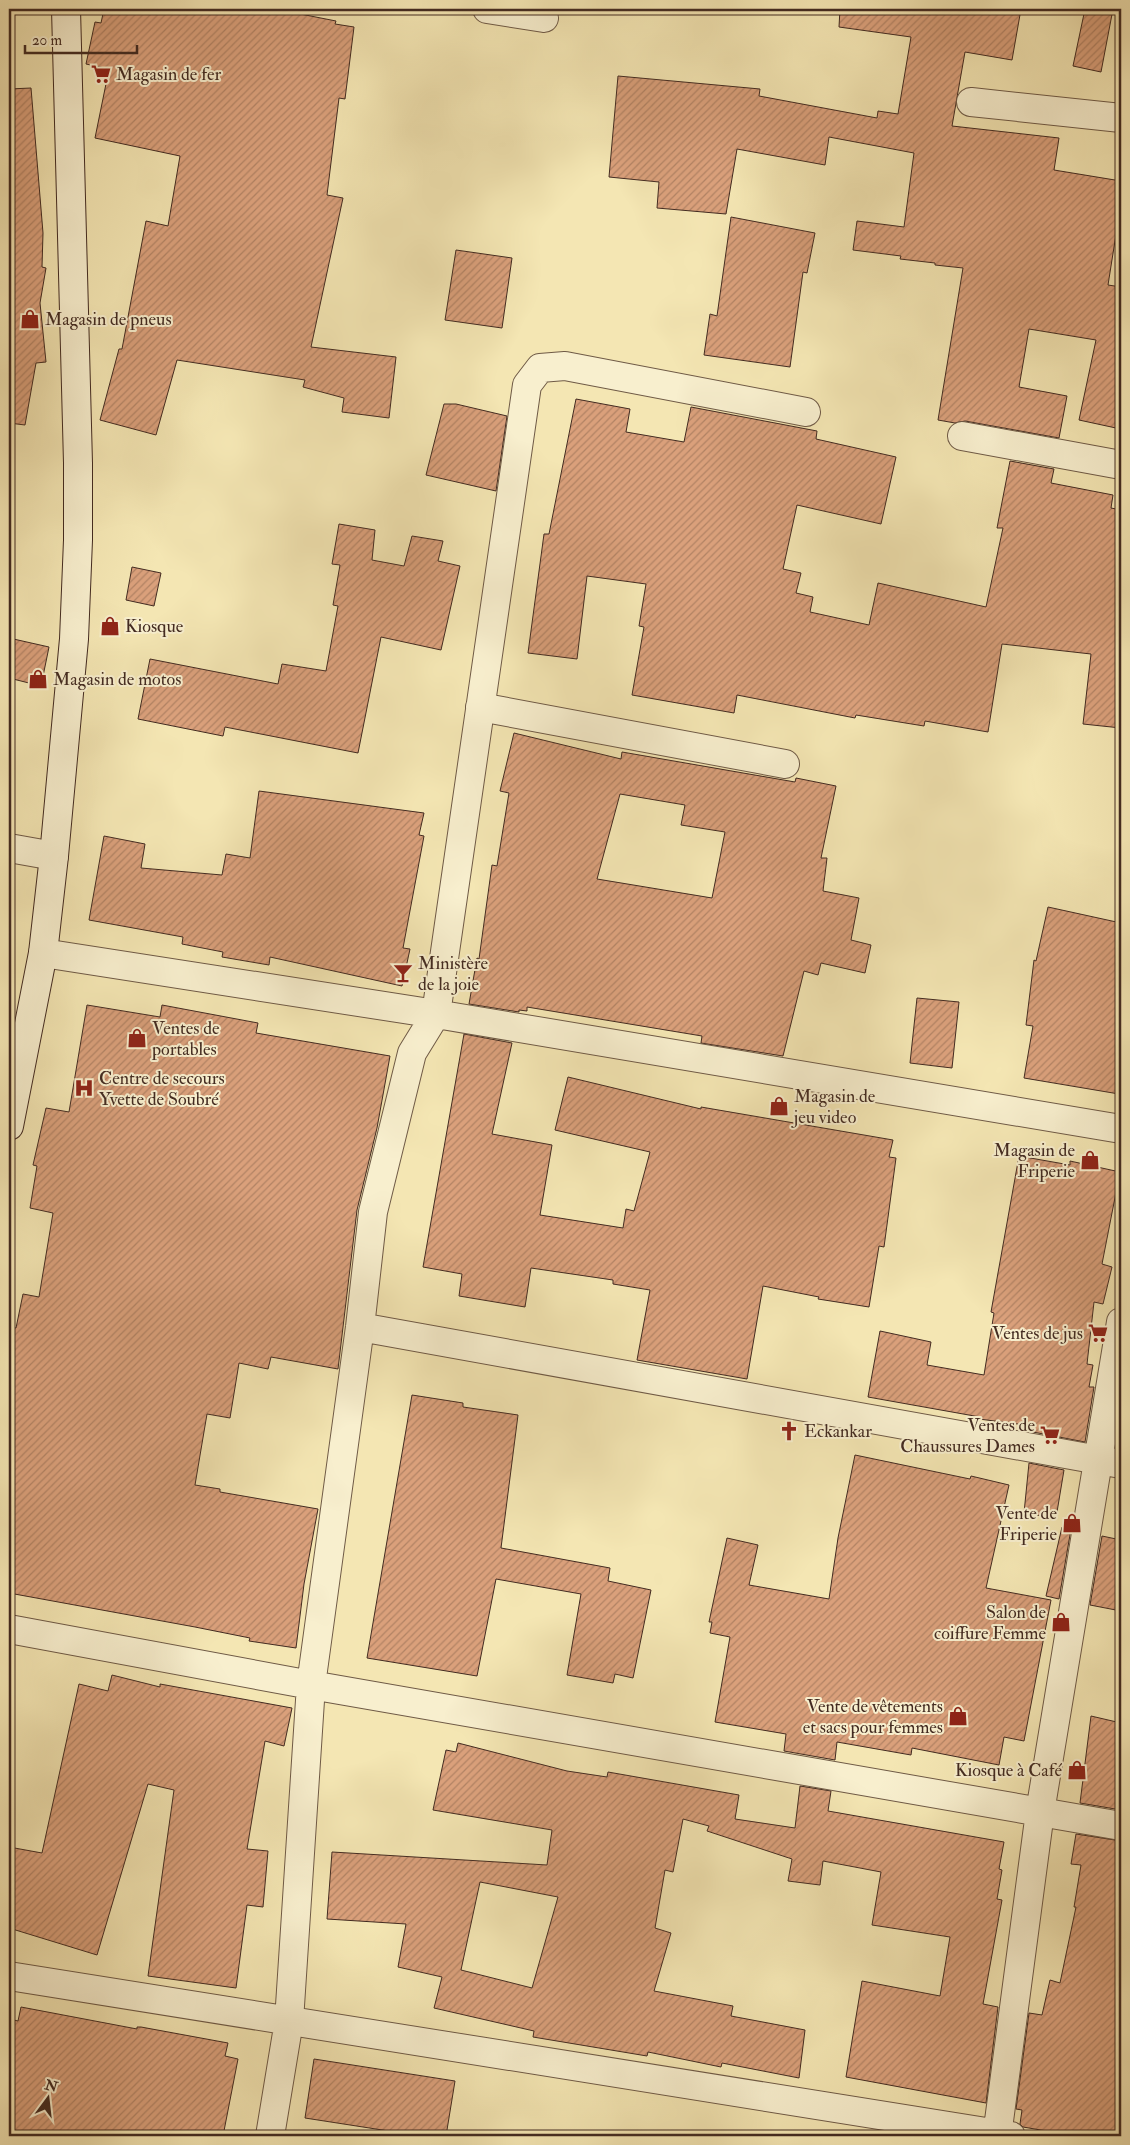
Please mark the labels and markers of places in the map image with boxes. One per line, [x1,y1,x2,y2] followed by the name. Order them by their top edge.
[90,63,112,85] supermarket icon: Magasin de fer
[116,63,221,86] place label: Magasin de fer
[19,308,41,330] shop icon: Magasin de pneus
[45,308,172,331] place label: Magasin de pneus
[99,615,121,637] shop icon: Kiosque
[125,615,184,638] place label: Kiosque
[27,668,49,690] shop icon: Magasin de motos
[53,668,181,691] place label: Magasin de motos
[418,952,488,996] place label: Ministère de la joie
[392,962,414,984] bar icon: Ministère de la joie
[151,1017,220,1061] place label: Ventes de portables
[126,1027,148,1049] shop icon: Ventes de portables
[99,1067,225,1111] place label: Centre de secours Yvette de Soubré
[73,1077,95,1099] hospital icon: Centre de secours Yvette de Soubré
[791,1085,876,1129] place label: Magasin de jeu video
[768,1095,790,1117] shop icon: Magasin de jeu video
[994,1139,1075,1183] place label: Magasin de Friperie
[1079,1149,1101,1171] shop icon: Magasin de Friperie
[992,1322,1083,1345] place label: Ventes de jus
[1087,1322,1109,1344] supermarket icon: Ventes de jus
[900,1414,1035,1458] place label: Ventes de Chaussures Dames
[778,1420,800,1442] church icon: Eckankar
[804,1420,872,1443] place label: Eckankar
[1039,1424,1061,1446] supermarket icon: Ventes de Chaussures Dames
[996,1502,1057,1546] place label: Vente de Friperie
[1061,1512,1083,1534] shop icon: Vente de Friperie
[934,1601,1046,1645] place label: Salon de coiffure Femme
[1050,1611,1072,1633] shop icon: Salon de coiffure Femme
[803,1695,943,1739] place label: Vente de vêtements et sacs pour femmes
[947,1705,969,1727] shop icon: Vente de vêtements et sacs pour femmes
[955,1759,1062,1782] place label: Kiosque à Café
[1066,1759,1088,1781] shop icon: Kiosque à Café

